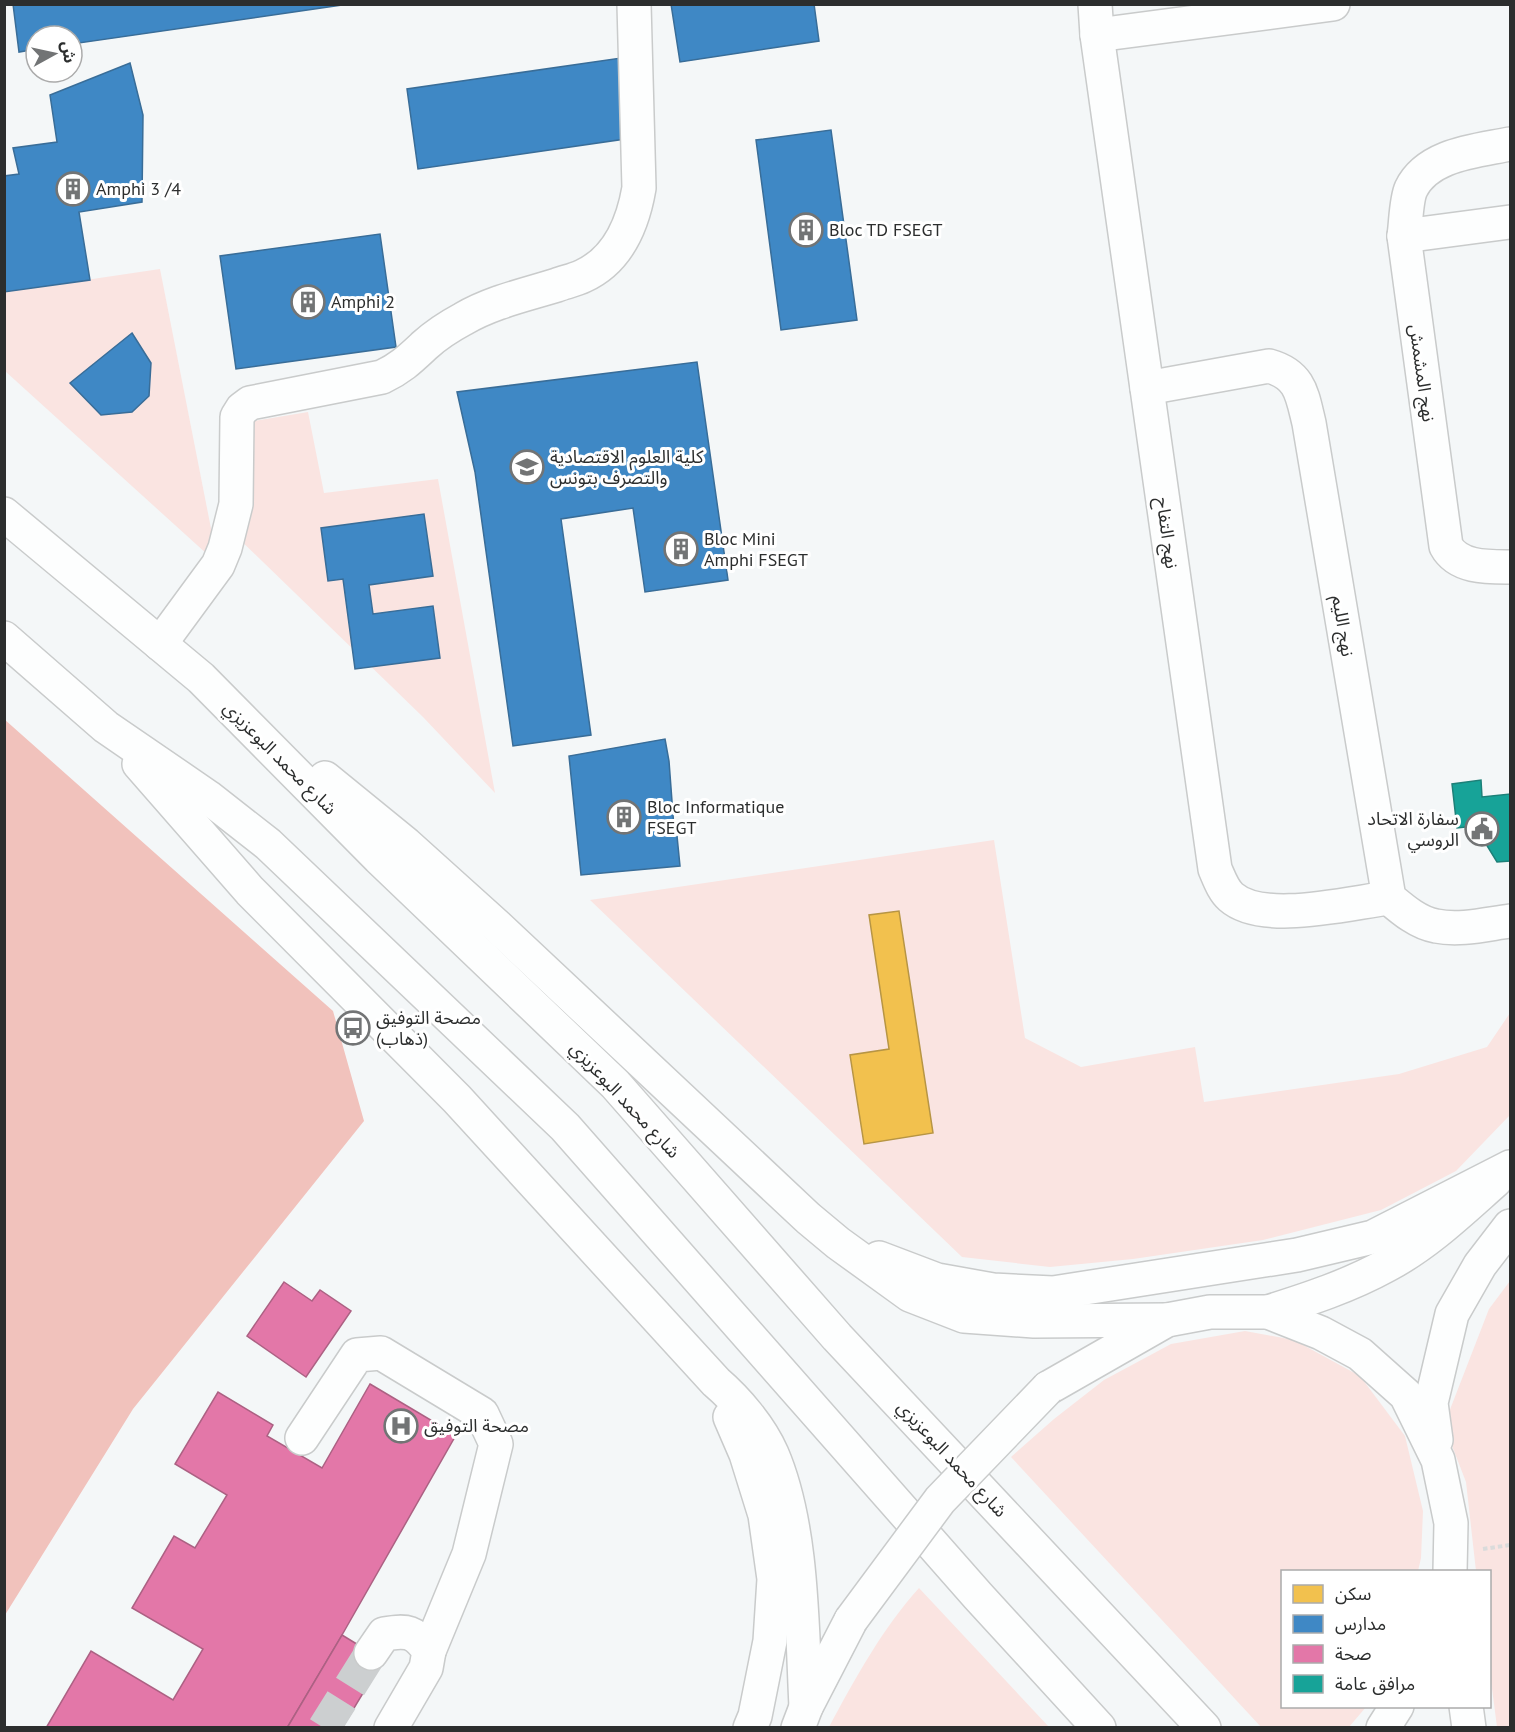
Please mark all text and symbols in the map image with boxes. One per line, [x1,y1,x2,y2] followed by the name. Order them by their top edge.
[24,24,84,84] north arrow
[57,40,80,64] text: ش
[55,171,91,207] building icon: Amphi 3 /4
[96,177,181,200] place label: Amphi 3 /4
[788,212,824,248] building icon: Bloc TD FSEGT
[829,218,942,241] place label: Bloc TD FSEGT
[290,284,326,320] building icon: Amphi 2
[331,290,395,313] place label: Amphi 2
[1402,323,1441,424] street label: نهج المشمش
[550,445,704,489] place label: كلية العلوم الاقتصادية والتصرف بتونس
[509,449,545,485] school or university icon: كلية العلوم الاقتصادية والتصرف بتونس
[1149,496,1184,570] street label: نهج التفاح
[704,527,808,571] place label: Bloc Mini Amphi FSEGT
[663,531,699,567] building icon: Bloc Mini Amphi FSEGT
[1325,594,1360,658] street label: نهج الليم
[217,696,342,821] street label: شارع محمد البوعزيزي
[647,795,784,839] place label: Bloc Informatique FSEGT
[606,799,642,835] building icon: Bloc Informatique FSEGT
[1367,807,1459,853] place label: سفارة الاتحاد الروسي
[1464,811,1500,847] public building icon: سفارة الاتحاد الروسي
[376,1006,481,1050] place label: مصحة التوفيق (ذهاب)
[335,1010,371,1046] bus stop icon: مصحة التوفيق (ذهاب)
[563,1037,685,1165] street label: شارع محمد البوعزيزي
[890,1396,1012,1524] street label: شارع محمد البوعزيزي
[383,1408,419,1444] hospital icon: مصحة التوفيق
[424,1414,529,1437] place label: مصحة التوفيق
[1281,1570,1491,1708] legend
[1335,1582,1371,1605] text: سكن
[1335,1612,1386,1635] text: مدارس
[1335,1642,1371,1665] text: صحة
[1335,1672,1415,1695] text: مرافق عامة

